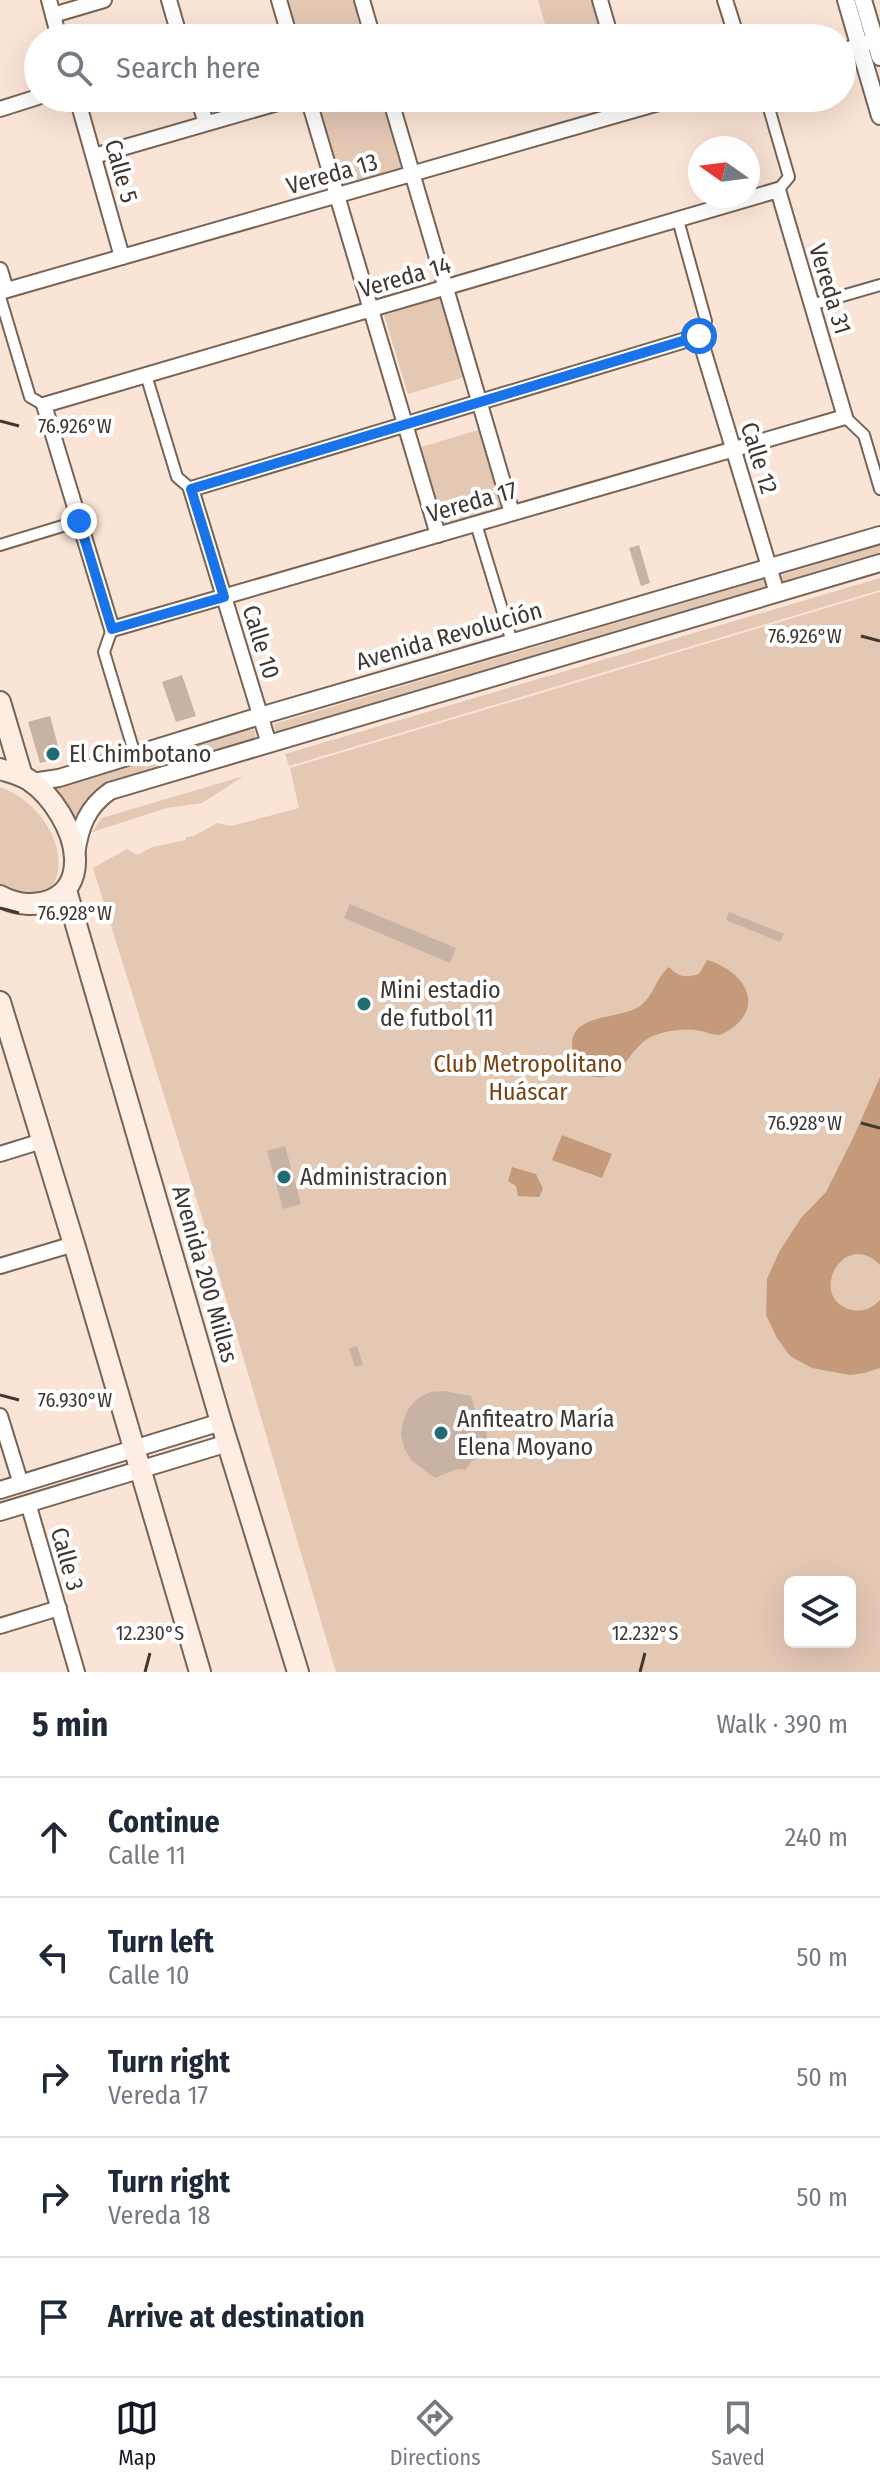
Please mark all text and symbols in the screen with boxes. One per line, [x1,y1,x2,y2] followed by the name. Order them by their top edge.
[24,24,856,112] search box
[52,46,96,90] icon: search
[116,50,261,86] text: Search here
[99,136,143,206] street label: Calle 5
[688,136,760,208] north arrow
[283,148,381,200] street label: Vereda 13
[803,240,857,338] street label: Vereda 31
[356,251,454,303] street label: Vereda 14
[681,318,717,354] route start
[38,414,112,438] text: 76.926°W
[735,419,783,497] street label: Calle 12
[424,476,521,528] street label: Vereda 17
[61,503,97,539] route end
[353,596,545,676] street label: Avenida Revolución
[237,602,285,682] street label: Calle 10
[768,624,842,648] text: 76.926°W
[69,740,211,768] place label: El Chimbotano
[44,745,62,763] marker: El Chimbotano
[38,901,112,925] text: 76.928°W
[380,976,501,1032] place label: Mini estadio de futbol 11
[355,995,373,1013] marker: Mini estadio de futbol 11
[434,1050,622,1106] park label: Club Metropolitano Huáscar
[768,1111,842,1135] text: 76.928°W
[300,1163,448,1191] place label: Administracion
[275,1168,293,1186] marker: Administracion
[166,1182,244,1366] street label: Avenida 200 Millas
[38,1388,112,1412] text: 76.930°W
[457,1405,615,1461] place label: Anfiteatro María Elena Moyano
[432,1424,450,1442] marker: Anfiteatro María Elena Moyano
[45,1524,89,1594] street label: Calle 3
[784,1576,856,1648] map controls
[784,1576,856,1648] button: layers
[116,1621,184,1645] text: 12.230°S
[612,1621,678,1645] text: 12.232°S
[32,1704,108,1745] text: 5 min
[716,1709,848,1740] text: Walk · 390 m
[108,1804,220,1840] text: Continue
[32,1815,76,1859] icon: ahead
[785,1822,848,1853] text: 240 m
[108,1840,186,1871] text: Calle 11
[108,1924,214,1960] text: Turn left
[32,1935,76,1979] icon: left
[796,1942,848,1973] text: 50 m
[108,1960,190,1991] text: Calle 10
[108,2044,230,2080] text: Turn right
[32,2055,76,2099] icon: right
[796,2062,848,2093] text: 50 m
[108,2080,208,2111] text: Vereda 17
[108,2164,230,2200] text: Turn right
[32,2175,76,2219] icon: right
[796,2182,848,2213] text: 50 m
[108,2200,211,2231] text: Vereda 18
[32,2295,76,2339] icon: arrive
[108,2299,365,2335] text: Arrive at destination
[115,2396,159,2471] tab: Map
[390,2396,481,2471] tab: Directions
[711,2396,765,2471] tab: Saved

